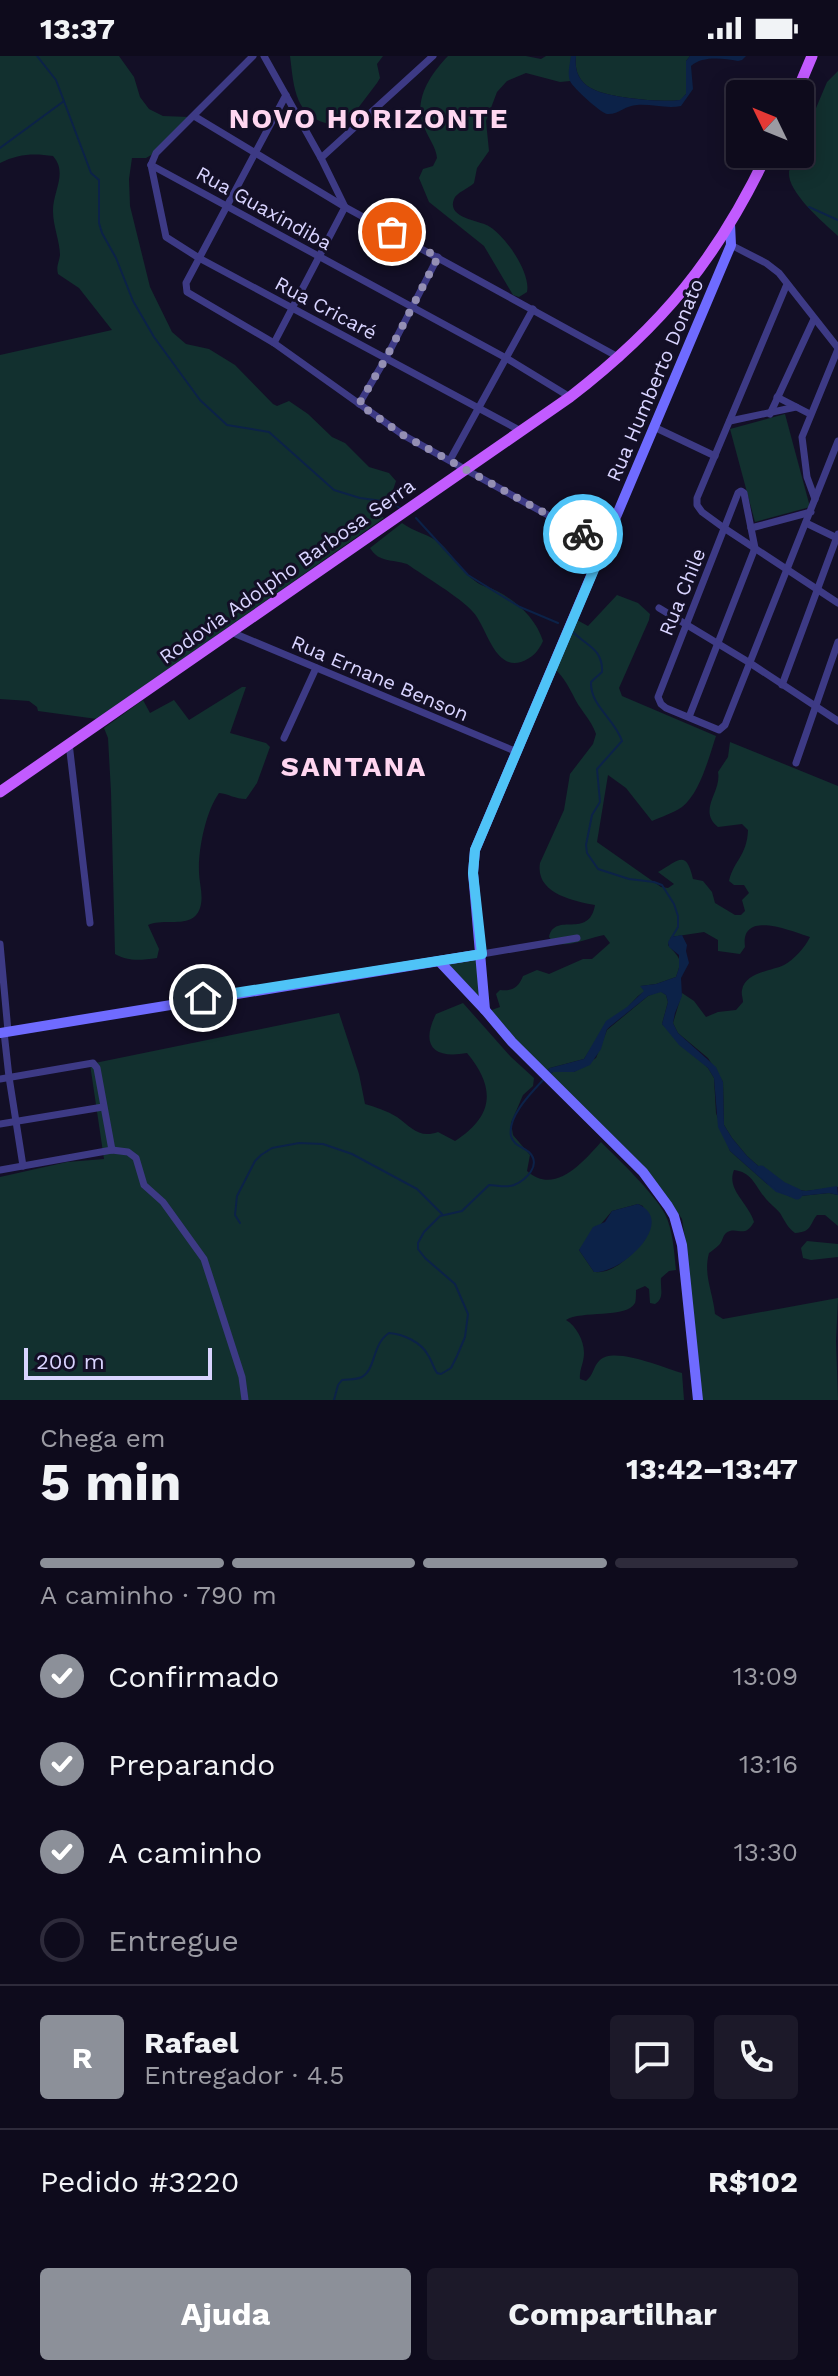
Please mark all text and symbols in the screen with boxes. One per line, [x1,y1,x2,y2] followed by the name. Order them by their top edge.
[40,11,115,46] text: 13:37
[726,80,814,168] north arrow
[726,80,814,168] map controls
[229,102,509,135] district label: NOVO HORIZONTE
[192,161,336,255] street label: Rua Guaxindiba
[358,198,426,266] pin
[370,210,414,254] icon: bag
[271,271,381,345] street label: Rua Cricaré
[601,275,709,485] street label: Rua Humberto Donato
[155,473,419,669] street label: Rodovia Adolpho Barbosa Serra
[543,494,623,574] courier
[561,512,605,556] icon: bike
[654,545,710,639] street label: Rua Chile
[288,630,472,726] street label: Rua Ernane Benson
[281,750,427,783] district label: SANTANA
[169,964,237,1032] pin
[181,976,225,1020] icon: home
[24,1344,212,1380] scale bar
[36,1349,105,1374] text: 200 m
[40,1423,166,1453] text: Chega em
[626,1451,798,1486] text: 13:42–13:47
[40,1452,182,1513] text: 5 min
[40,1580,277,1610] text: A caminho · 790 m
[40,1654,84,1698] icon: check
[108,1659,279,1694] text: Confirmado
[733,1661,798,1691] text: 13:09
[40,1742,84,1786] icon: check
[108,1747,275,1782] text: Preparando
[739,1749,798,1779] text: 13:16
[40,1830,84,1874] icon: check
[108,1835,262,1870] text: A caminho
[734,1837,798,1867] text: 13:30
[108,1923,239,1958] text: Entregue
[610,2015,694,2099] button: chat
[714,2015,798,2099] button: phone
[144,2025,239,2060] text: Rafael
[72,2040,92,2075] text: R
[144,2060,344,2090] text: Entregador · 4.5
[40,2164,239,2199] text: Pedido #3220
[708,2164,798,2199] text: R$102
[40,2268,411,2360] button: Ajuda
[427,2268,798,2360] button: Compartilhar

